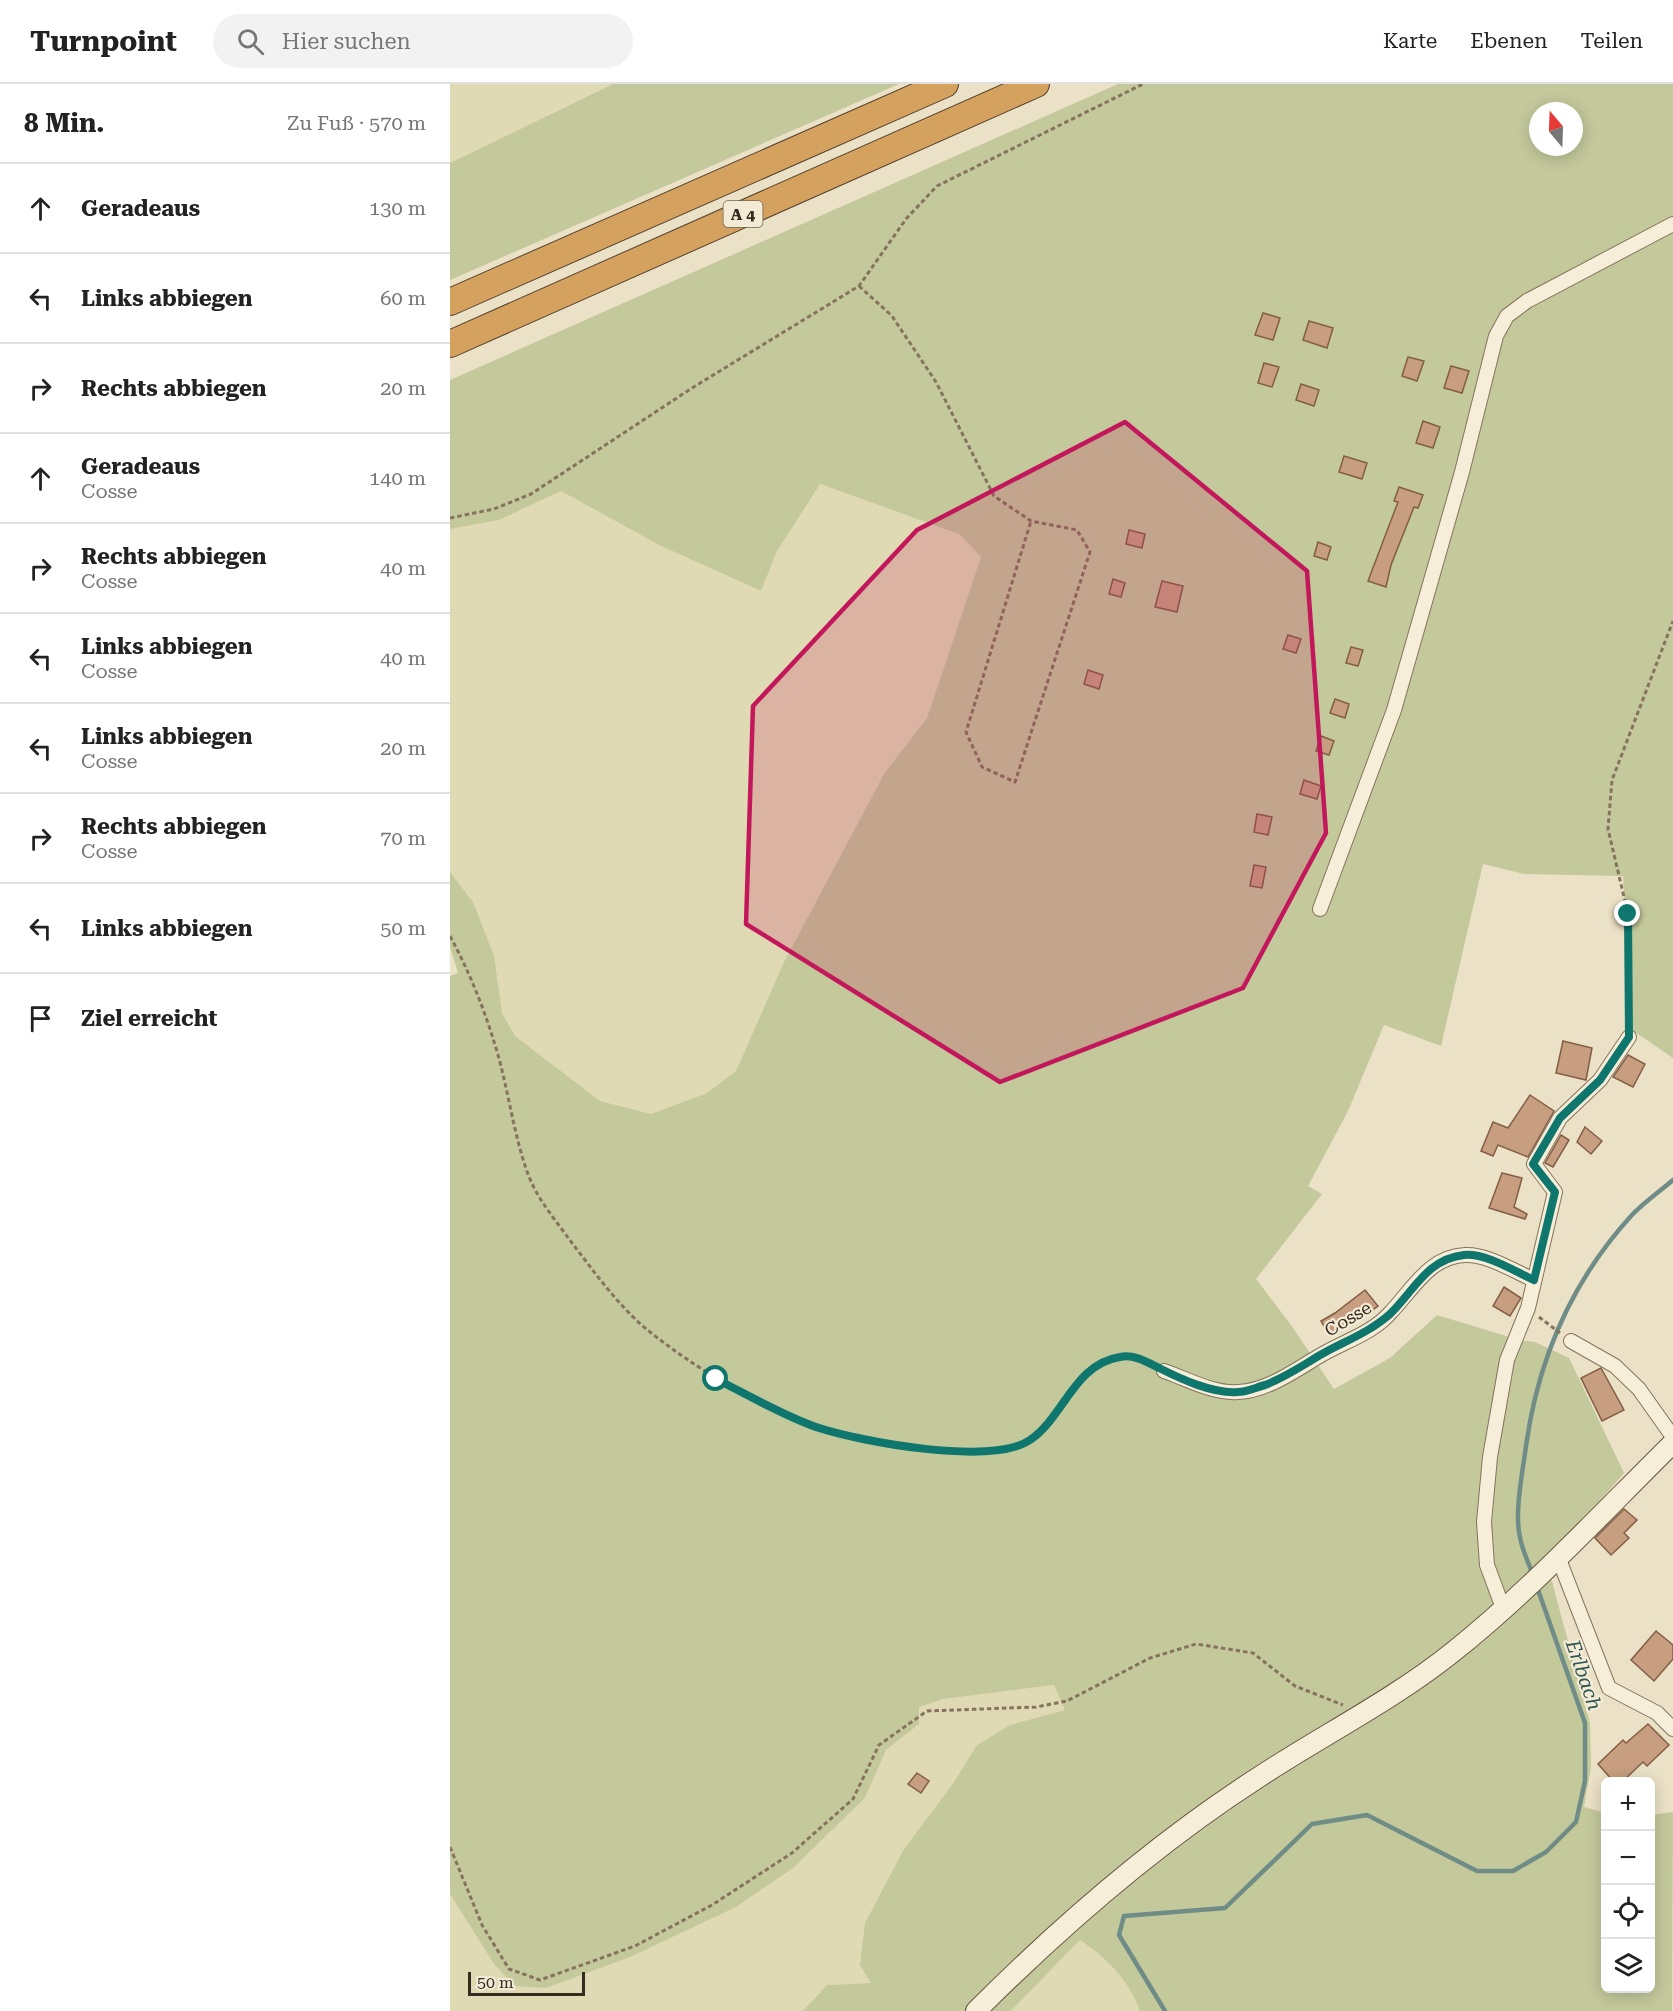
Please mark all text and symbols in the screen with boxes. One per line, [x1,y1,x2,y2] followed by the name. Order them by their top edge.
[213,14,633,68] search box
[30,25,177,58] text: Turnpoint
[234,25,267,58] icon: search
[282,29,411,54] text: Hier suchen
[1383,29,1437,53] text: Karte
[1470,29,1548,53] text: Ebenen
[1581,29,1643,53] text: Teilen
[1529,102,1583,156] north arrow
[24,108,105,138] text: 8 Min.
[287,111,426,135] text: Zu Fuß · 570 m
[24,192,57,225] icon: ahead
[81,196,200,221] text: Geradeaus
[369,196,426,220] text: 130 m
[724,201,762,227] road number: A 4
[24,282,57,315] icon: left
[81,286,252,311] text: Links abbiegen
[380,286,426,310] text: 60 m
[24,372,57,405] icon: right
[81,376,267,401] text: Rechts abbiegen
[380,376,426,400] text: 20 m
[81,454,200,479] text: Geradeaus
[24,462,57,495] icon: ahead
[369,466,426,490] text: 140 m
[81,479,138,503] text: Cosse
[81,544,267,569] text: Rechts abbiegen
[24,552,57,585] icon: right
[380,556,426,580] text: 40 m
[81,569,138,593] text: Cosse
[81,634,252,659] text: Links abbiegen
[24,642,57,675] icon: left
[380,646,426,670] text: 40 m
[81,659,138,683] text: Cosse
[81,724,252,749] text: Links abbiegen
[24,732,57,765] icon: left
[380,736,426,760] text: 20 m
[81,749,138,773] text: Cosse
[81,814,267,839] text: Rechts abbiegen
[24,822,57,855] icon: right
[380,826,426,850] text: 70 m
[81,839,138,863] text: Cosse
[1614,900,1640,926] route end
[24,912,57,945] icon: left
[81,916,252,941] text: Links abbiegen
[380,916,426,940] text: 50 m
[24,1002,57,1035] icon: arrive
[81,1006,217,1031] text: Ziel erreicht
[1321,1296,1375,1341] street label: Cosse
[702,1365,728,1391] route start
[1560,1636,1607,1713] water label: Erlbach
[1601,1777,1655,1993] map controls
[1601,1777,1655,1831] button: +
[1601,1831,1655,1885] button: −
[1601,1885,1655,1939] button: locate
[1601,1939,1655,1993] button: layers
[468,1969,585,1996] scale bar
[477,1973,514,1992] text: 50 m

